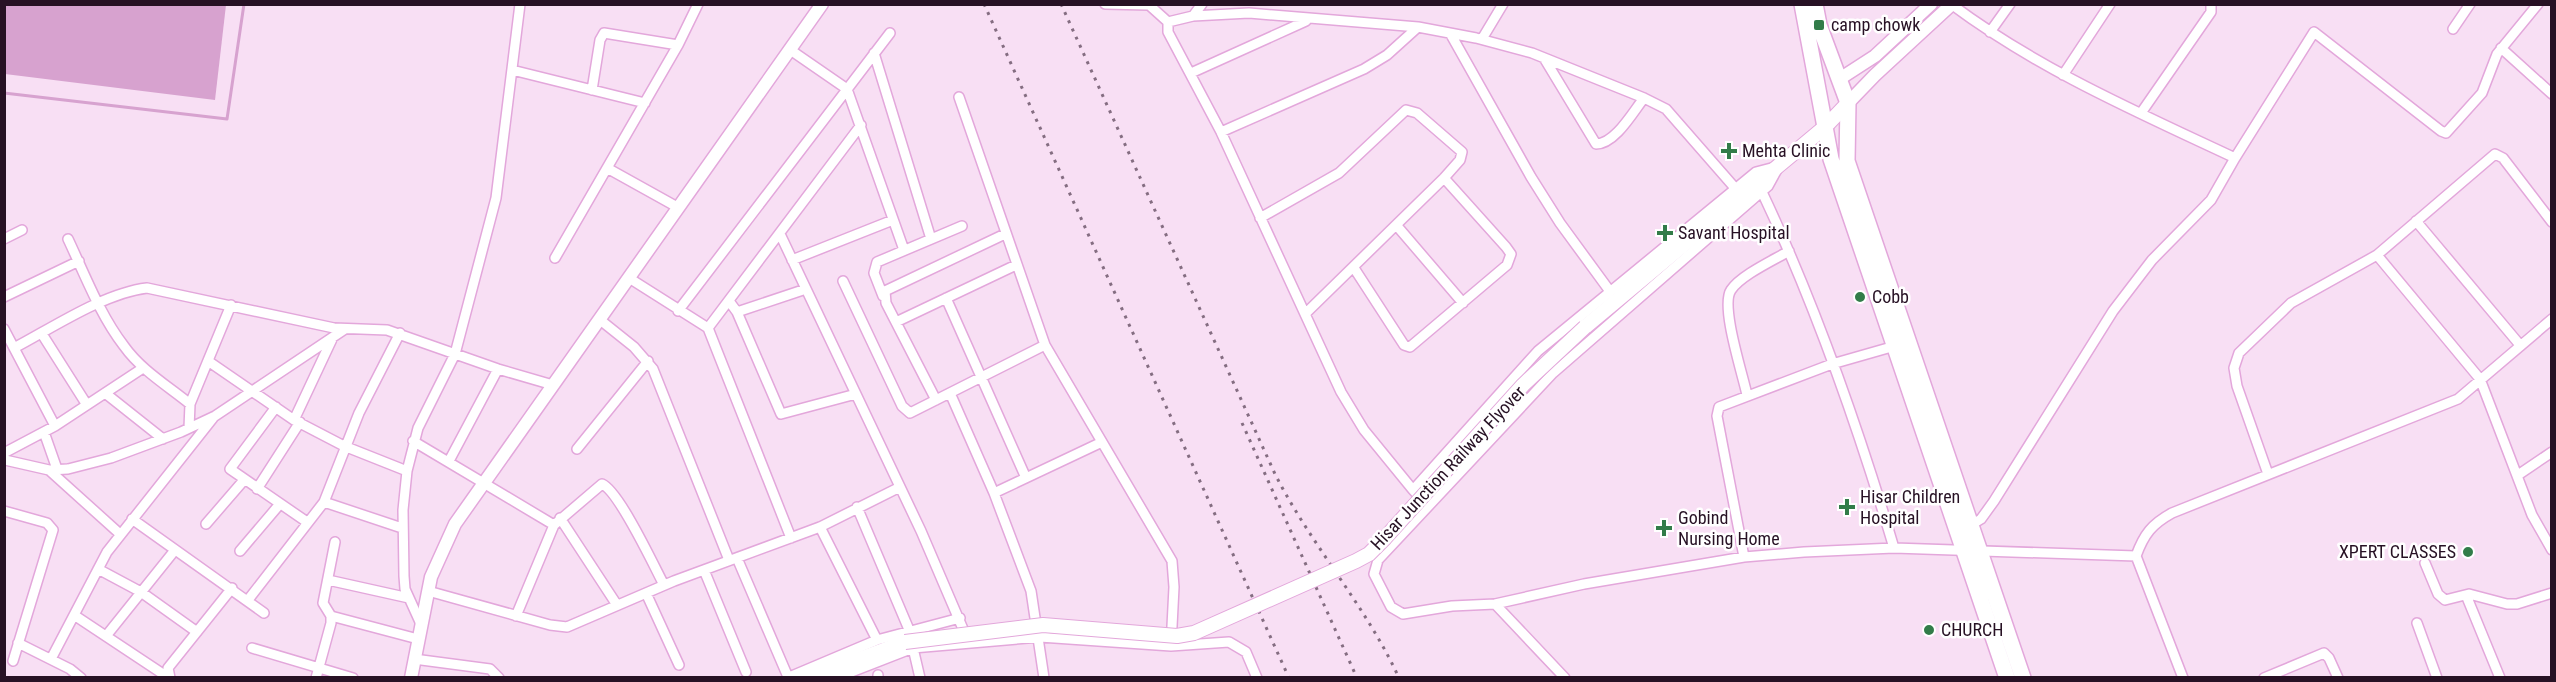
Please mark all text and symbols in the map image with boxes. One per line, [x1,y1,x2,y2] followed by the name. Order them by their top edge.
[1831,14,1920,35] place label: camp chowk
[1812,18,1826,32] marker: camp chowk
[1742,140,1830,161] place label: Mehta Clinic
[1720,142,1738,160] marker: Mehta Clinic
[1678,222,1790,243] place label: Savant Hospital
[1656,224,1674,242] marker: Savant Hospital
[1872,286,1909,307] place label: Cobb
[1853,290,1867,304] marker: Cobb
[1366,381,1529,554] street label: Hisar Junction Railway Flyover
[1860,486,1960,528] place label: Hisar Children Hospital
[1838,498,1856,516] marker: Hisar Children Hospital
[1678,507,1780,549] place label: Gobind Nursing Home
[1655,519,1673,537] marker: Gobind Nursing Home
[2339,541,2456,562] place label: XPERT CLASSES
[2461,545,2475,559] marker: XPERT CLASSES
[1941,619,2003,640] place label: CHURCH
[1922,623,1936,637] marker: CHURCH

